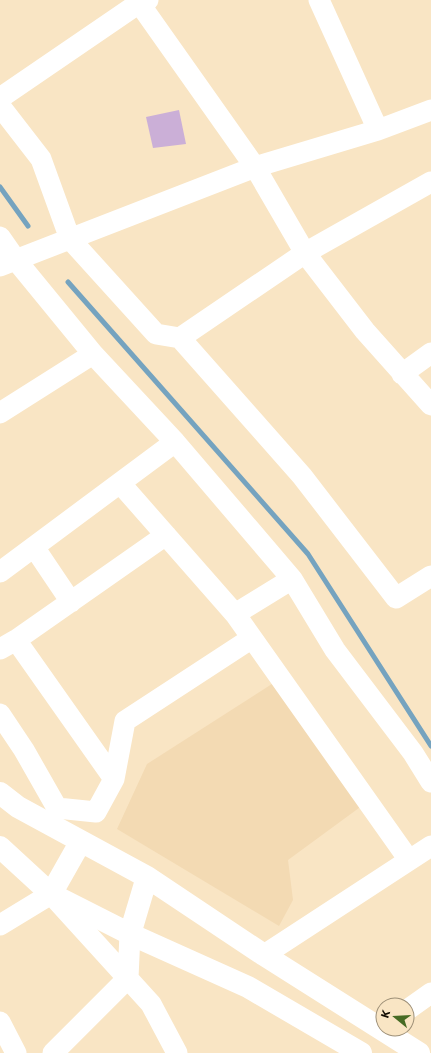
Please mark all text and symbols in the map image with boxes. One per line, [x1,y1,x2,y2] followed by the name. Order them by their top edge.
[375,997,415,1037] north arrow
[378,1008,392,1019] text: K

